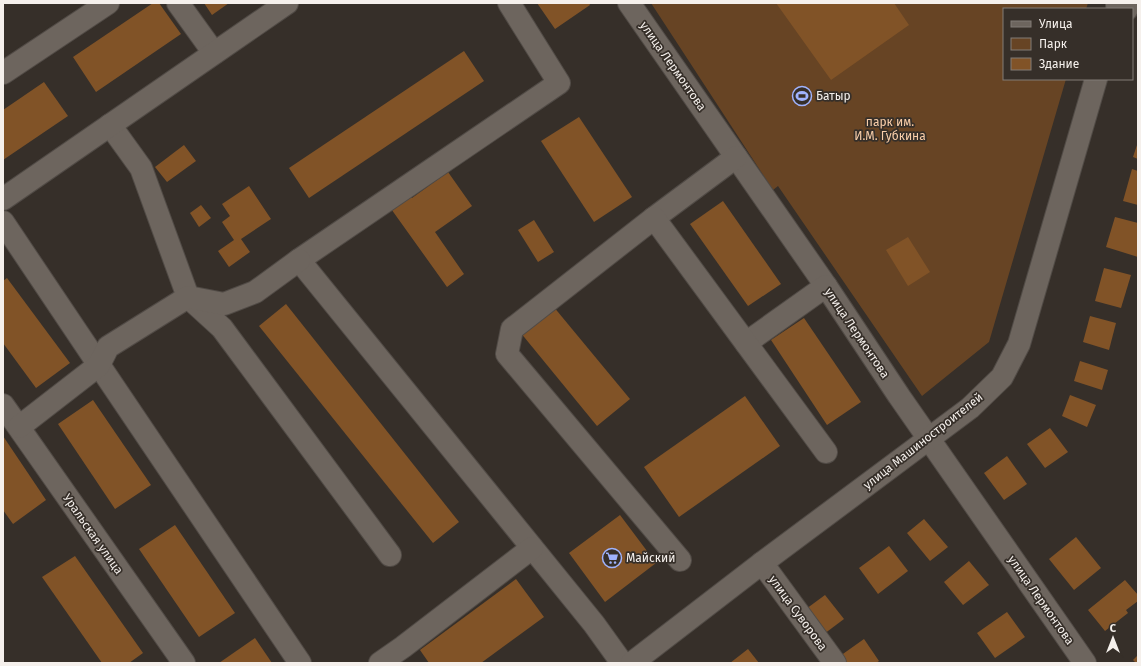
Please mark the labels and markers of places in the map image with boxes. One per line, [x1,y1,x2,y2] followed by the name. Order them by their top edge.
[791,85,813,107] sports icon: Батыр
[816,89,851,103] place label: Батыр
[601,547,623,569] supermarket icon: Майский
[626,551,675,565] place label: Майский

